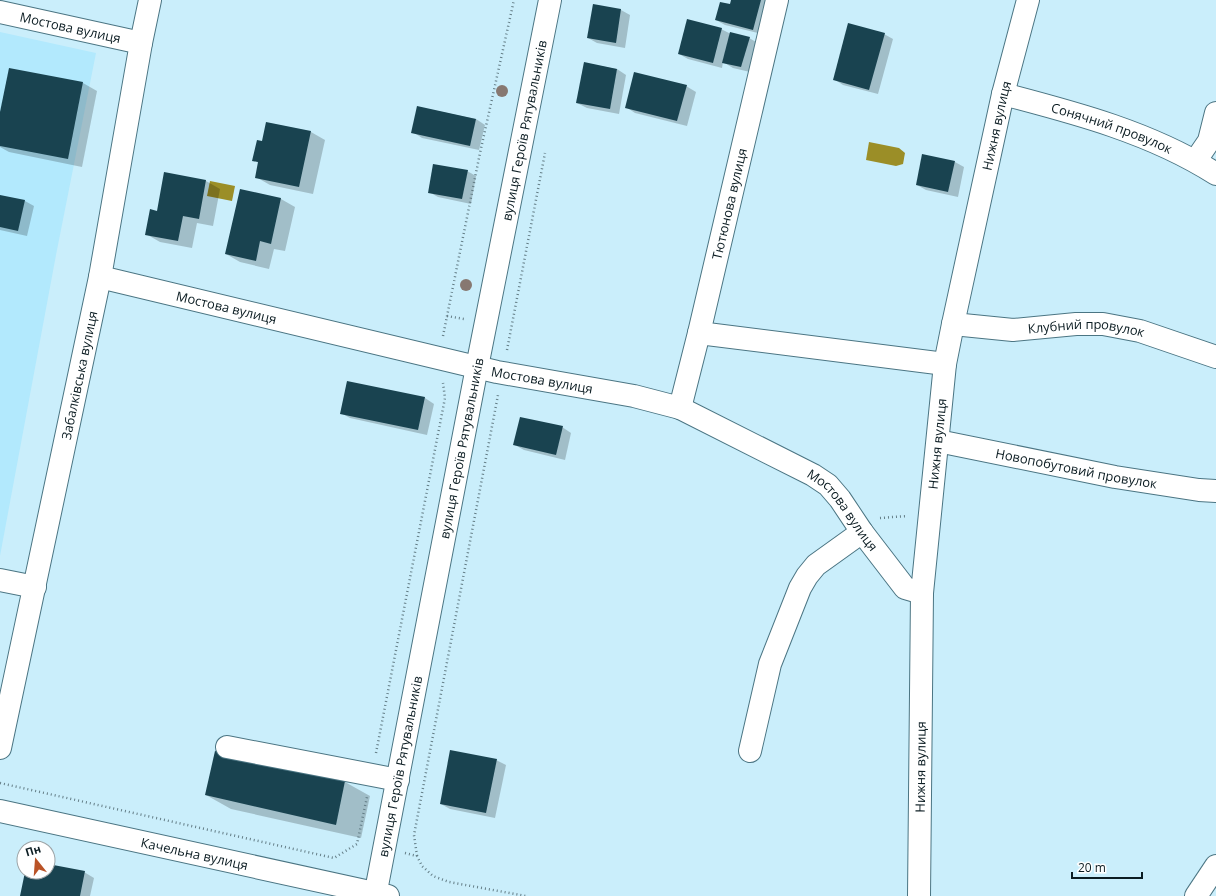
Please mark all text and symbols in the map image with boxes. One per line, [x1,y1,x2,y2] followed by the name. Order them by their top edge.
[18,8,122,47] street label: Мостова вулиця
[497,38,551,222] street label: вулиця Героїв Рятувальників
[978,79,1015,172] street label: Нижня вулиця
[1049,98,1176,158] street label: Сонячний провулок
[707,146,751,261] street label: Тютюнова вулиця
[174,287,279,328] street label: Мостова вулиця
[57,309,102,441] street label: Забалківська вулиця
[1027,315,1148,341] street label: Клубний провулок
[435,356,488,540] street label: вулиця Героїв Рятувальників
[490,362,594,398] street label: Мостова вулиця
[923,397,951,490] street label: Нижня вулиця
[994,444,1159,492] street label: Новопобутовий провулок
[804,465,882,555] street label: Мостова вулиця
[374,674,426,858] street label: вулиця Героїв Рятувальників
[911,721,930,813] street label: Нижня вулиця
[139,833,250,874] street label: Качельна вулиця
[16,840,56,880] north arrow
[23,841,43,859] text: Пн
[1072,854,1142,880] scale bar
[1078,859,1106,876] text: 20 m

